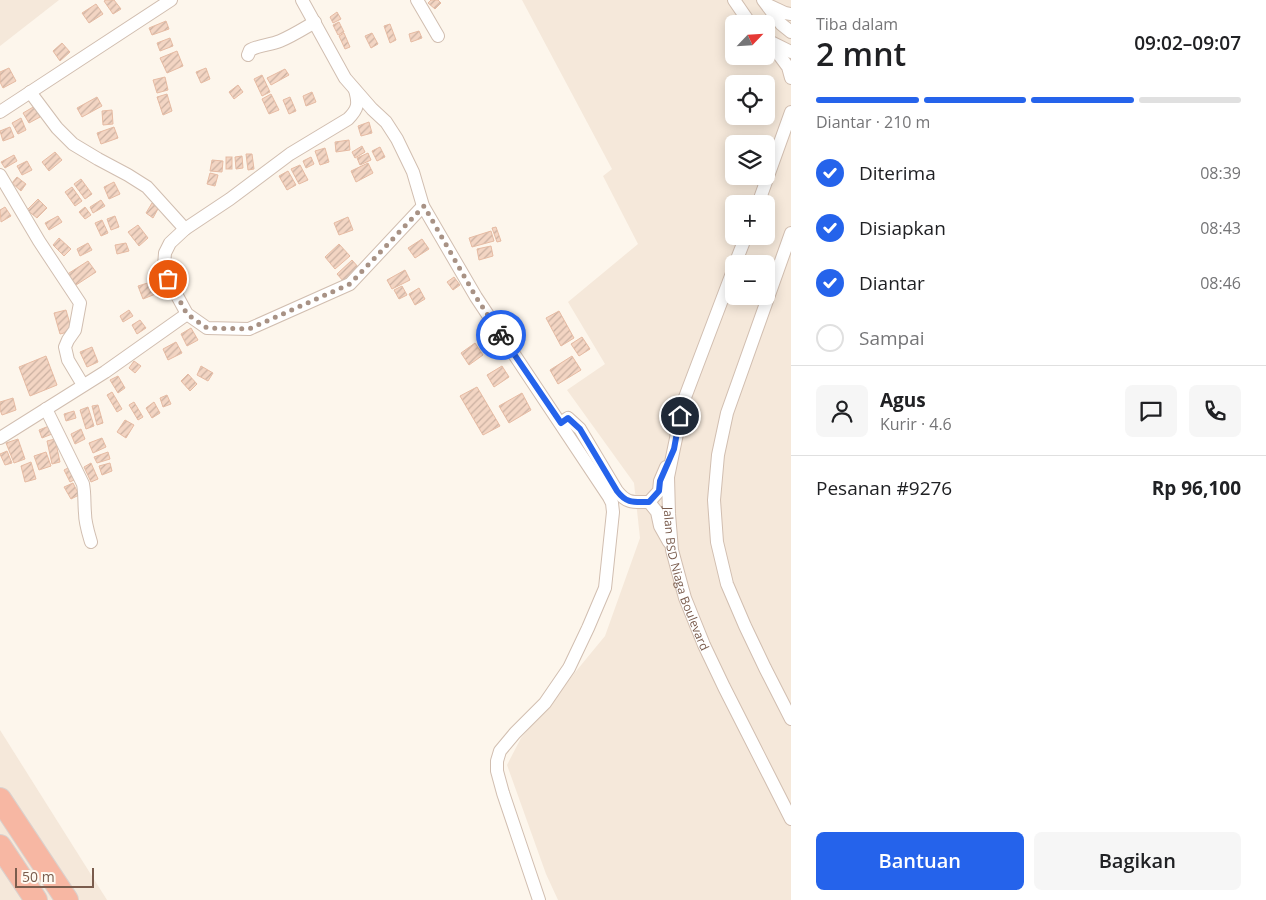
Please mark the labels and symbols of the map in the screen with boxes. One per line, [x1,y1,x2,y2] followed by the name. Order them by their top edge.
[725,15,775,65] north arrow
[147,258,189,300] pin
[476,310,526,360] courier
[659,395,701,437] pin
[660,506,714,653] street label: Jalan BSD Niaga Boulevard
[15,865,94,888] scale bar

